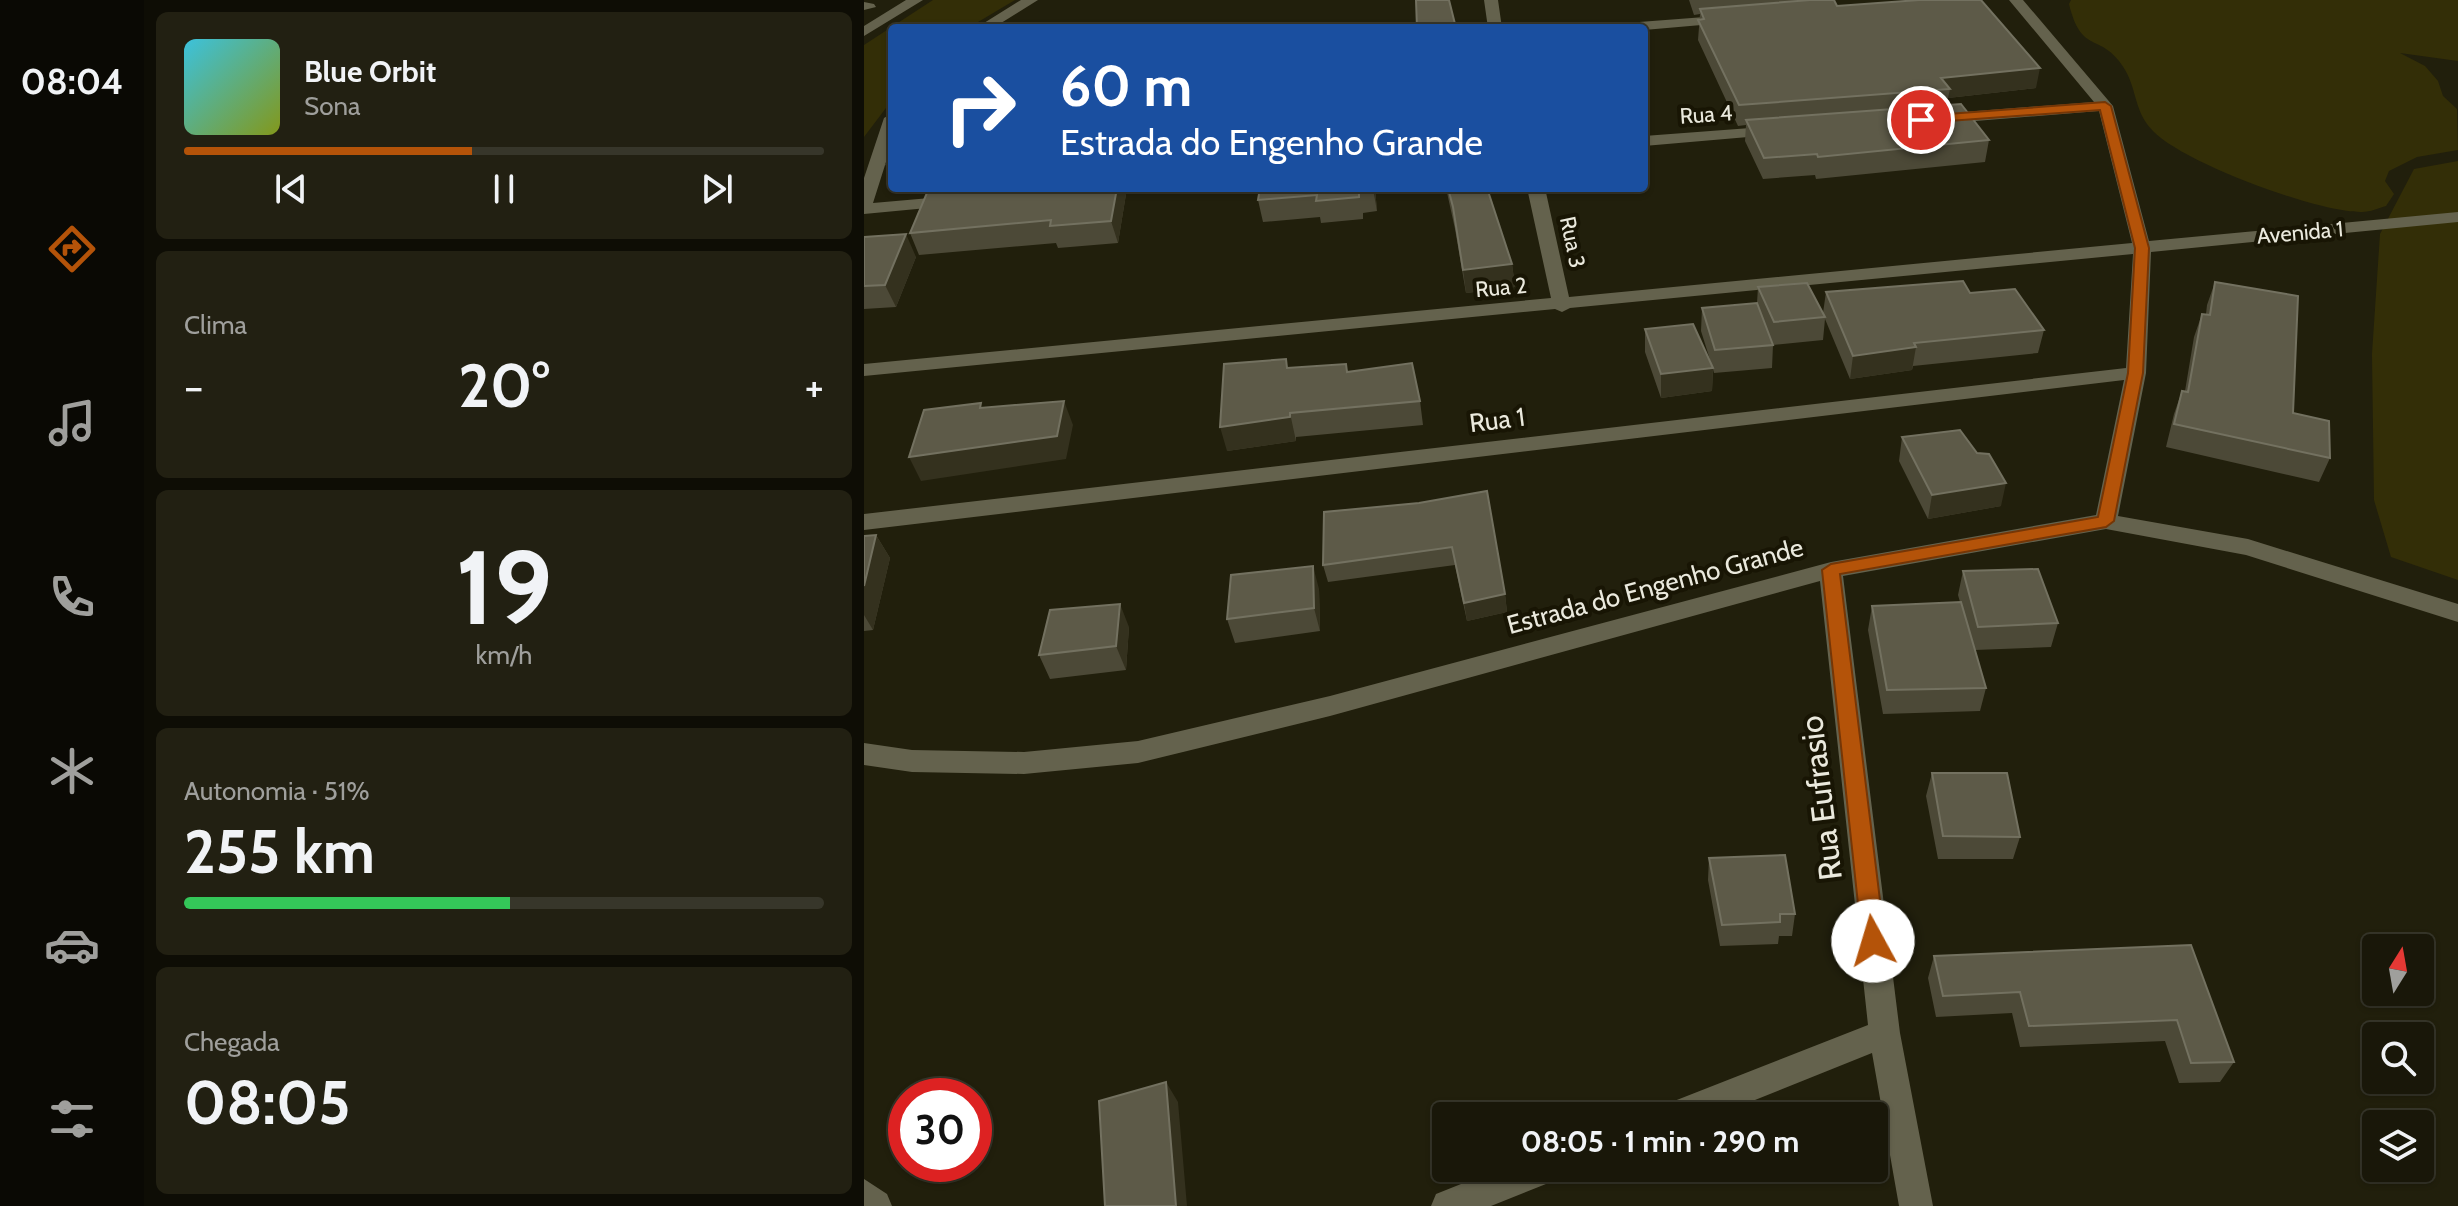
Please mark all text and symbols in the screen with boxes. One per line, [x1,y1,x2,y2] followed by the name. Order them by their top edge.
[1060,52,1192,120] text: 60 m
[304,53,436,90] text: Blue Orbit
[928,56,1032,160] icon: right
[21,59,123,103] text: 08:04
[1887,86,1955,154] pin
[304,90,361,122] text: Sona
[1899,98,1943,142] icon: arrive
[1679,99,1734,130] street label: Rua 4
[1060,120,1483,164] text: Estrada do Engenho Grande
[269,167,313,211] icon: previous
[482,167,526,211] icon: pause
[695,167,739,211] icon: next
[1554,214,1591,270] street label: Rua 3
[2256,215,2344,250] street label: Avenida 1
[44,221,100,277] icon: directions
[1474,272,1528,303] street label: Rua 2
[184,309,247,341] text: Clima
[458,349,550,422] text: 20°
[184,360,203,413] text: −
[805,360,824,413] text: +
[44,395,100,451] icon: music
[1467,401,1527,439] street label: Rua 1
[456,524,552,650] text: 19
[1503,531,1807,641] street label: Estrada do Engenho Grande
[44,569,100,625] icon: phone
[476,639,532,671] text: km/h
[1791,713,1850,883] street label: Rua Eufrasio
[44,743,100,799] icon: climate
[184,775,370,807] text: Autonomia · 51%
[184,815,375,888] text: 255 km
[1831,899,1915,983] position arrow
[44,917,100,973] icon: car
[2362,934,2434,1006] north arrow
[2362,934,2434,1182] map controls
[2362,1022,2434,1094] button: search
[184,1026,280,1058] text: Chegada
[184,1066,351,1139] text: 08:05
[888,1078,992,1182] speed limit sign: 30
[44,1091,100,1147] icon: filters
[2362,1110,2434,1182] button: layers
[1521,1123,1799,1160] text: 08:05 · 1 min · 290 m

